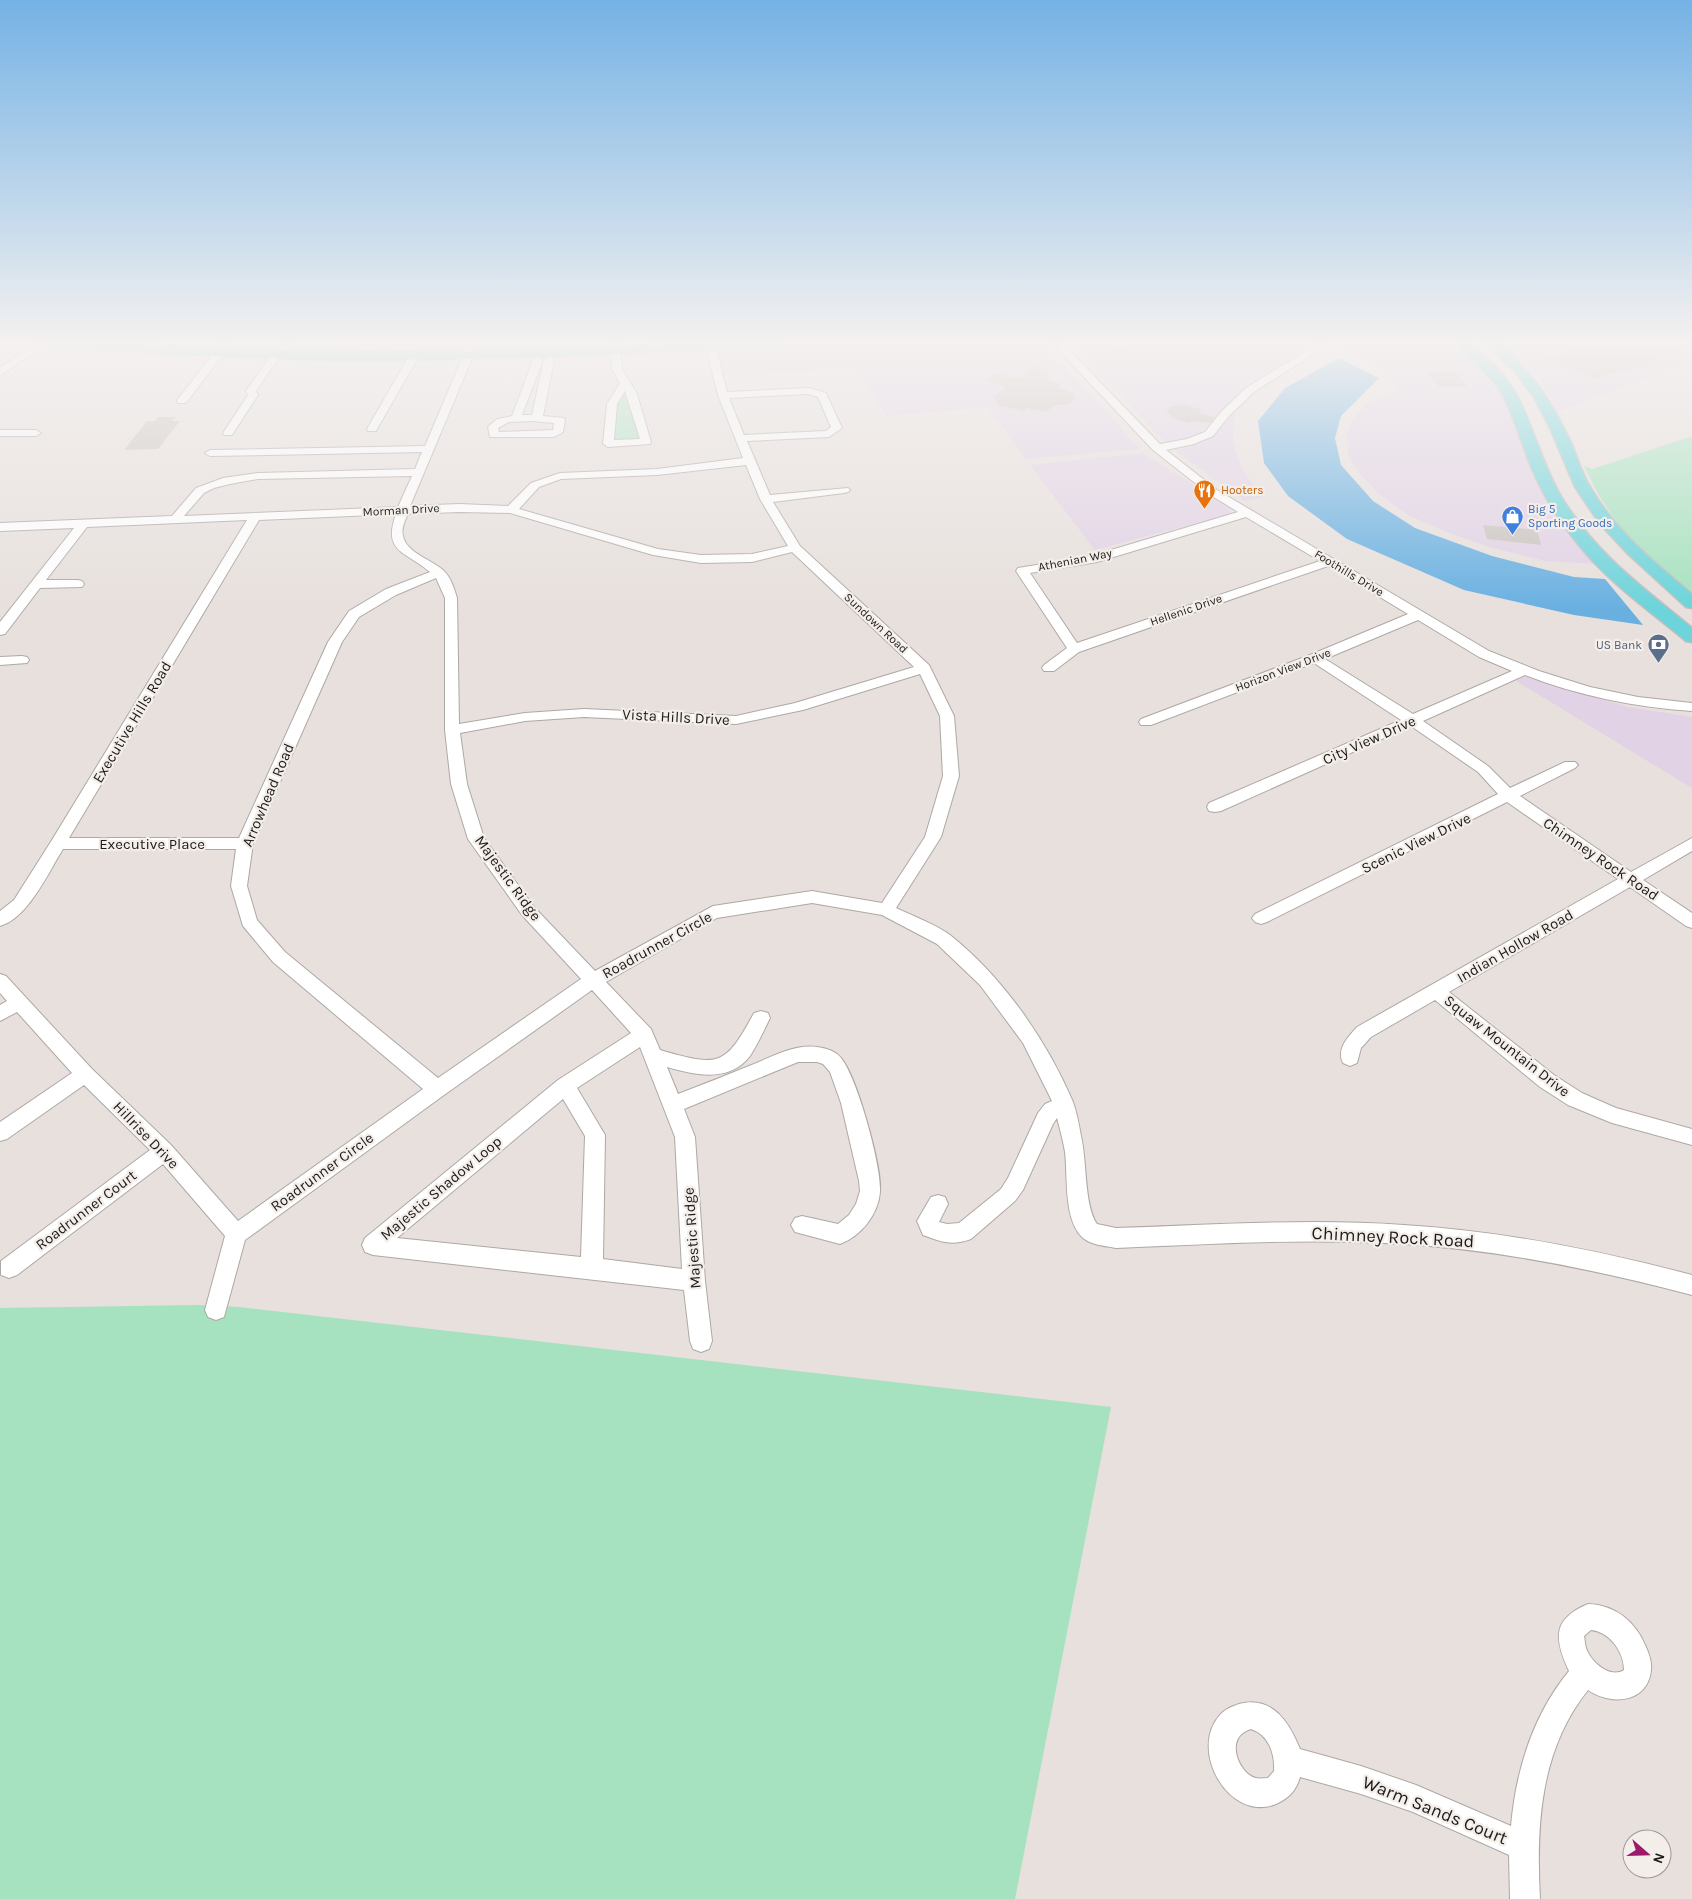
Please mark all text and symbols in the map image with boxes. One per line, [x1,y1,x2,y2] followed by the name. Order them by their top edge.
[1193,478,1217,509] restaurant icon: Hooters
[1221,483,1263,497] place label: Hooters
[362,501,440,519] street label: Morman Drive
[1528,502,1612,530] place label: Big 5 Sporting Goods
[1500,504,1524,535] shop icon: Big 5 Sporting Goods
[1037,546,1113,574] street label: Athenian Way
[1312,547,1386,599] street label: Foothills Drive
[841,590,911,656] street label: Sundown Road
[1148,591,1224,629] street label: Hellenic Drive
[1646,633,1670,664] bank icon: US Bank
[1596,638,1642,652] place label: US Bank
[1233,645,1333,695] street label: Horizon View Drive
[89,658,175,786] street label: Executive Hills Road
[622,705,730,729] street label: Vista Hills Drive
[1320,711,1418,769] street label: City View Drive
[238,741,298,849] street label: Arrowhead Road
[1358,809,1474,877] street label: Scenic View Drive
[1540,814,1662,904] street label: Chimney Rock Road
[471,832,545,924] street label: Majestic Ridge
[99,835,205,853] street label: Executive Place
[1454,905,1576,987] street label: Indian Hollow Road
[599,907,715,983] street label: Roadrunner Circle
[1441,991,1573,1101] street label: Squaw Mountain Drive
[109,1097,183,1173] street label: Hillrise Drive
[267,1129,377,1215] street label: Roadrunner Circle
[377,1132,505,1244] street label: Majestic Shadow Loop
[32,1166,140,1254] street label: Roadrunner Court
[679,1187,705,1289] street label: Majestic Ridge
[1311,1222,1475,1252] street label: Chimney Rock Road
[1359,1771,1511,1849] street label: Warm Sands Court
[1622,1829,1672,1879] north arrow
[1649,1851,1668,1866] text: N

